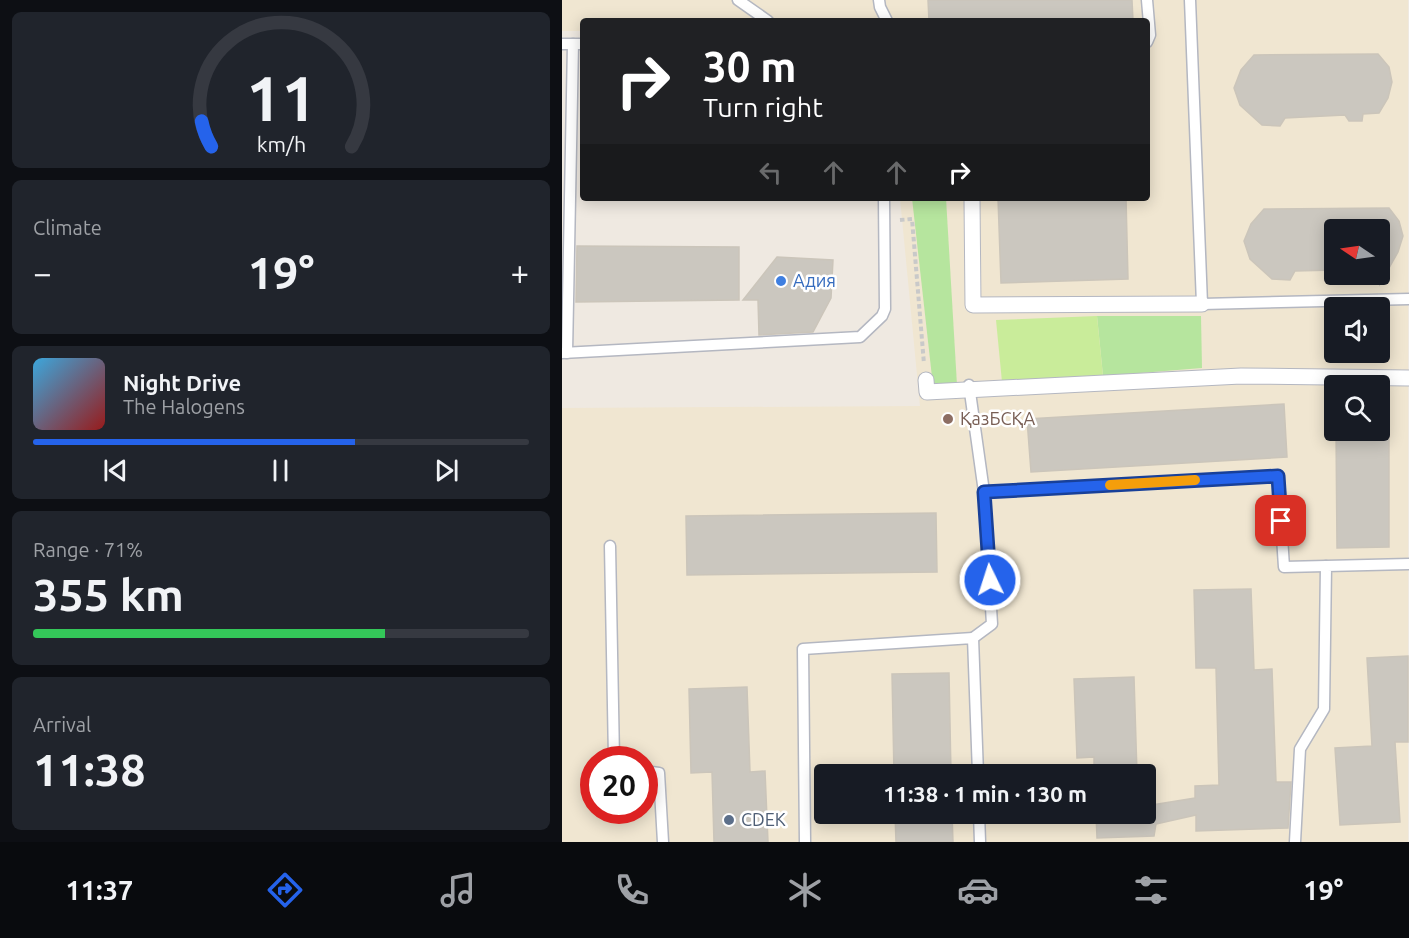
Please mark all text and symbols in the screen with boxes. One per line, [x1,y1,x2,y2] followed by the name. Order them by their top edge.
[604,42,682,120] icon: right
[703,43,797,90] text: 30 m
[246,63,316,133] text: 11
[703,92,823,122] text: Turn right
[256,132,306,156] text: km/h
[754,156,787,189] icon: left
[817,156,850,189] icon: ahead
[880,156,913,189] icon: ahead
[943,156,976,189] icon: right
[33,216,102,239] text: Climate
[1324,219,1390,285] north arrow
[1324,219,1390,441] map controls
[248,247,314,298] text: 19°
[33,254,52,291] text: −
[510,254,529,291] text: +
[793,270,836,290] place label: Адия
[774,274,788,288] marker: Адия
[1324,297,1390,363] button: sound
[123,370,241,395] text: Night Drive
[1324,375,1390,441] button: search
[123,395,245,418] text: The Halogens
[960,408,1036,428] place label: ҚазБСҚА
[941,412,955,426] marker: ҚазБСҚА
[99,454,132,487] icon: previous
[264,454,297,487] icon: pause
[430,454,463,487] icon: next
[1255,495,1306,546] pin
[1264,504,1297,537] icon: arrive
[33,538,143,561] text: Range · 71%
[958,548,1022,612] position arrow
[33,569,184,620] text: 355 km
[33,713,91,736] text: Arrival
[33,744,146,795] text: 11:38
[580,746,658,824] speed limit sign: 20
[883,781,1087,806] text: 11:38 · 1 min · 130 m
[741,809,786,829] place label: CDEK
[722,813,736,827] marker: CDEK
[264,869,306,911] icon: directions
[437,869,479,911] icon: music
[611,869,653,911] icon: phone
[784,869,826,911] icon: climate
[957,869,999,911] icon: car
[1130,869,1172,911] icon: filters
[66,875,133,905] text: 11:37
[1303,875,1343,905] text: 19°

